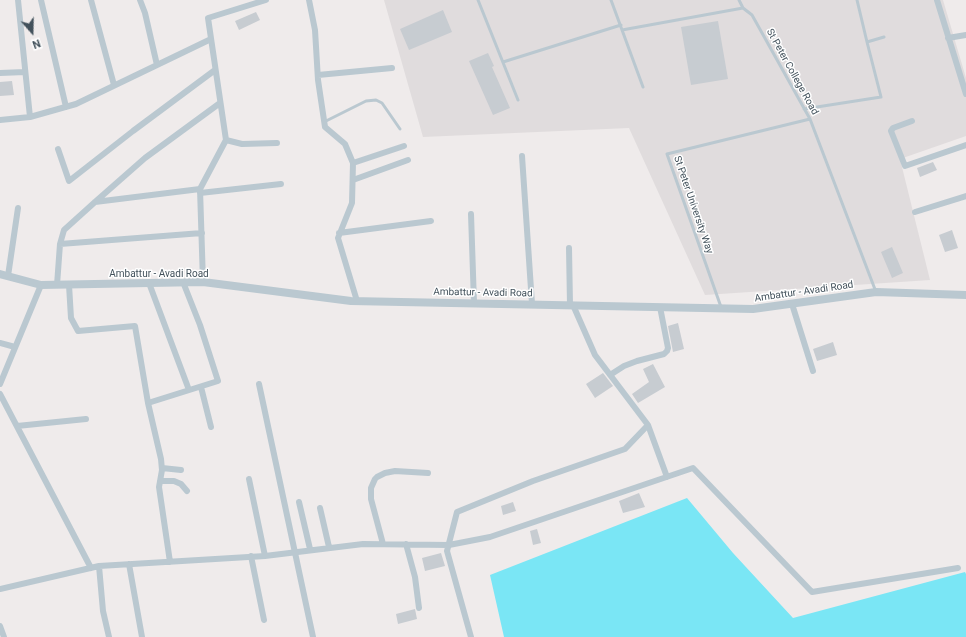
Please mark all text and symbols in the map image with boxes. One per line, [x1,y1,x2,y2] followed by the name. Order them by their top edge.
[12,12,52,52] north arrow
[763,27,821,117] street label: St Peter College Road
[30,36,42,51] text: N
[671,155,715,255] street label: St Peter University Way
[109,268,209,280] street label: Ambattur - Avadi Road
[754,279,854,305] street label: Ambattur - Avadi Road
[433,286,533,300] street label: Ambattur - Avadi Road

